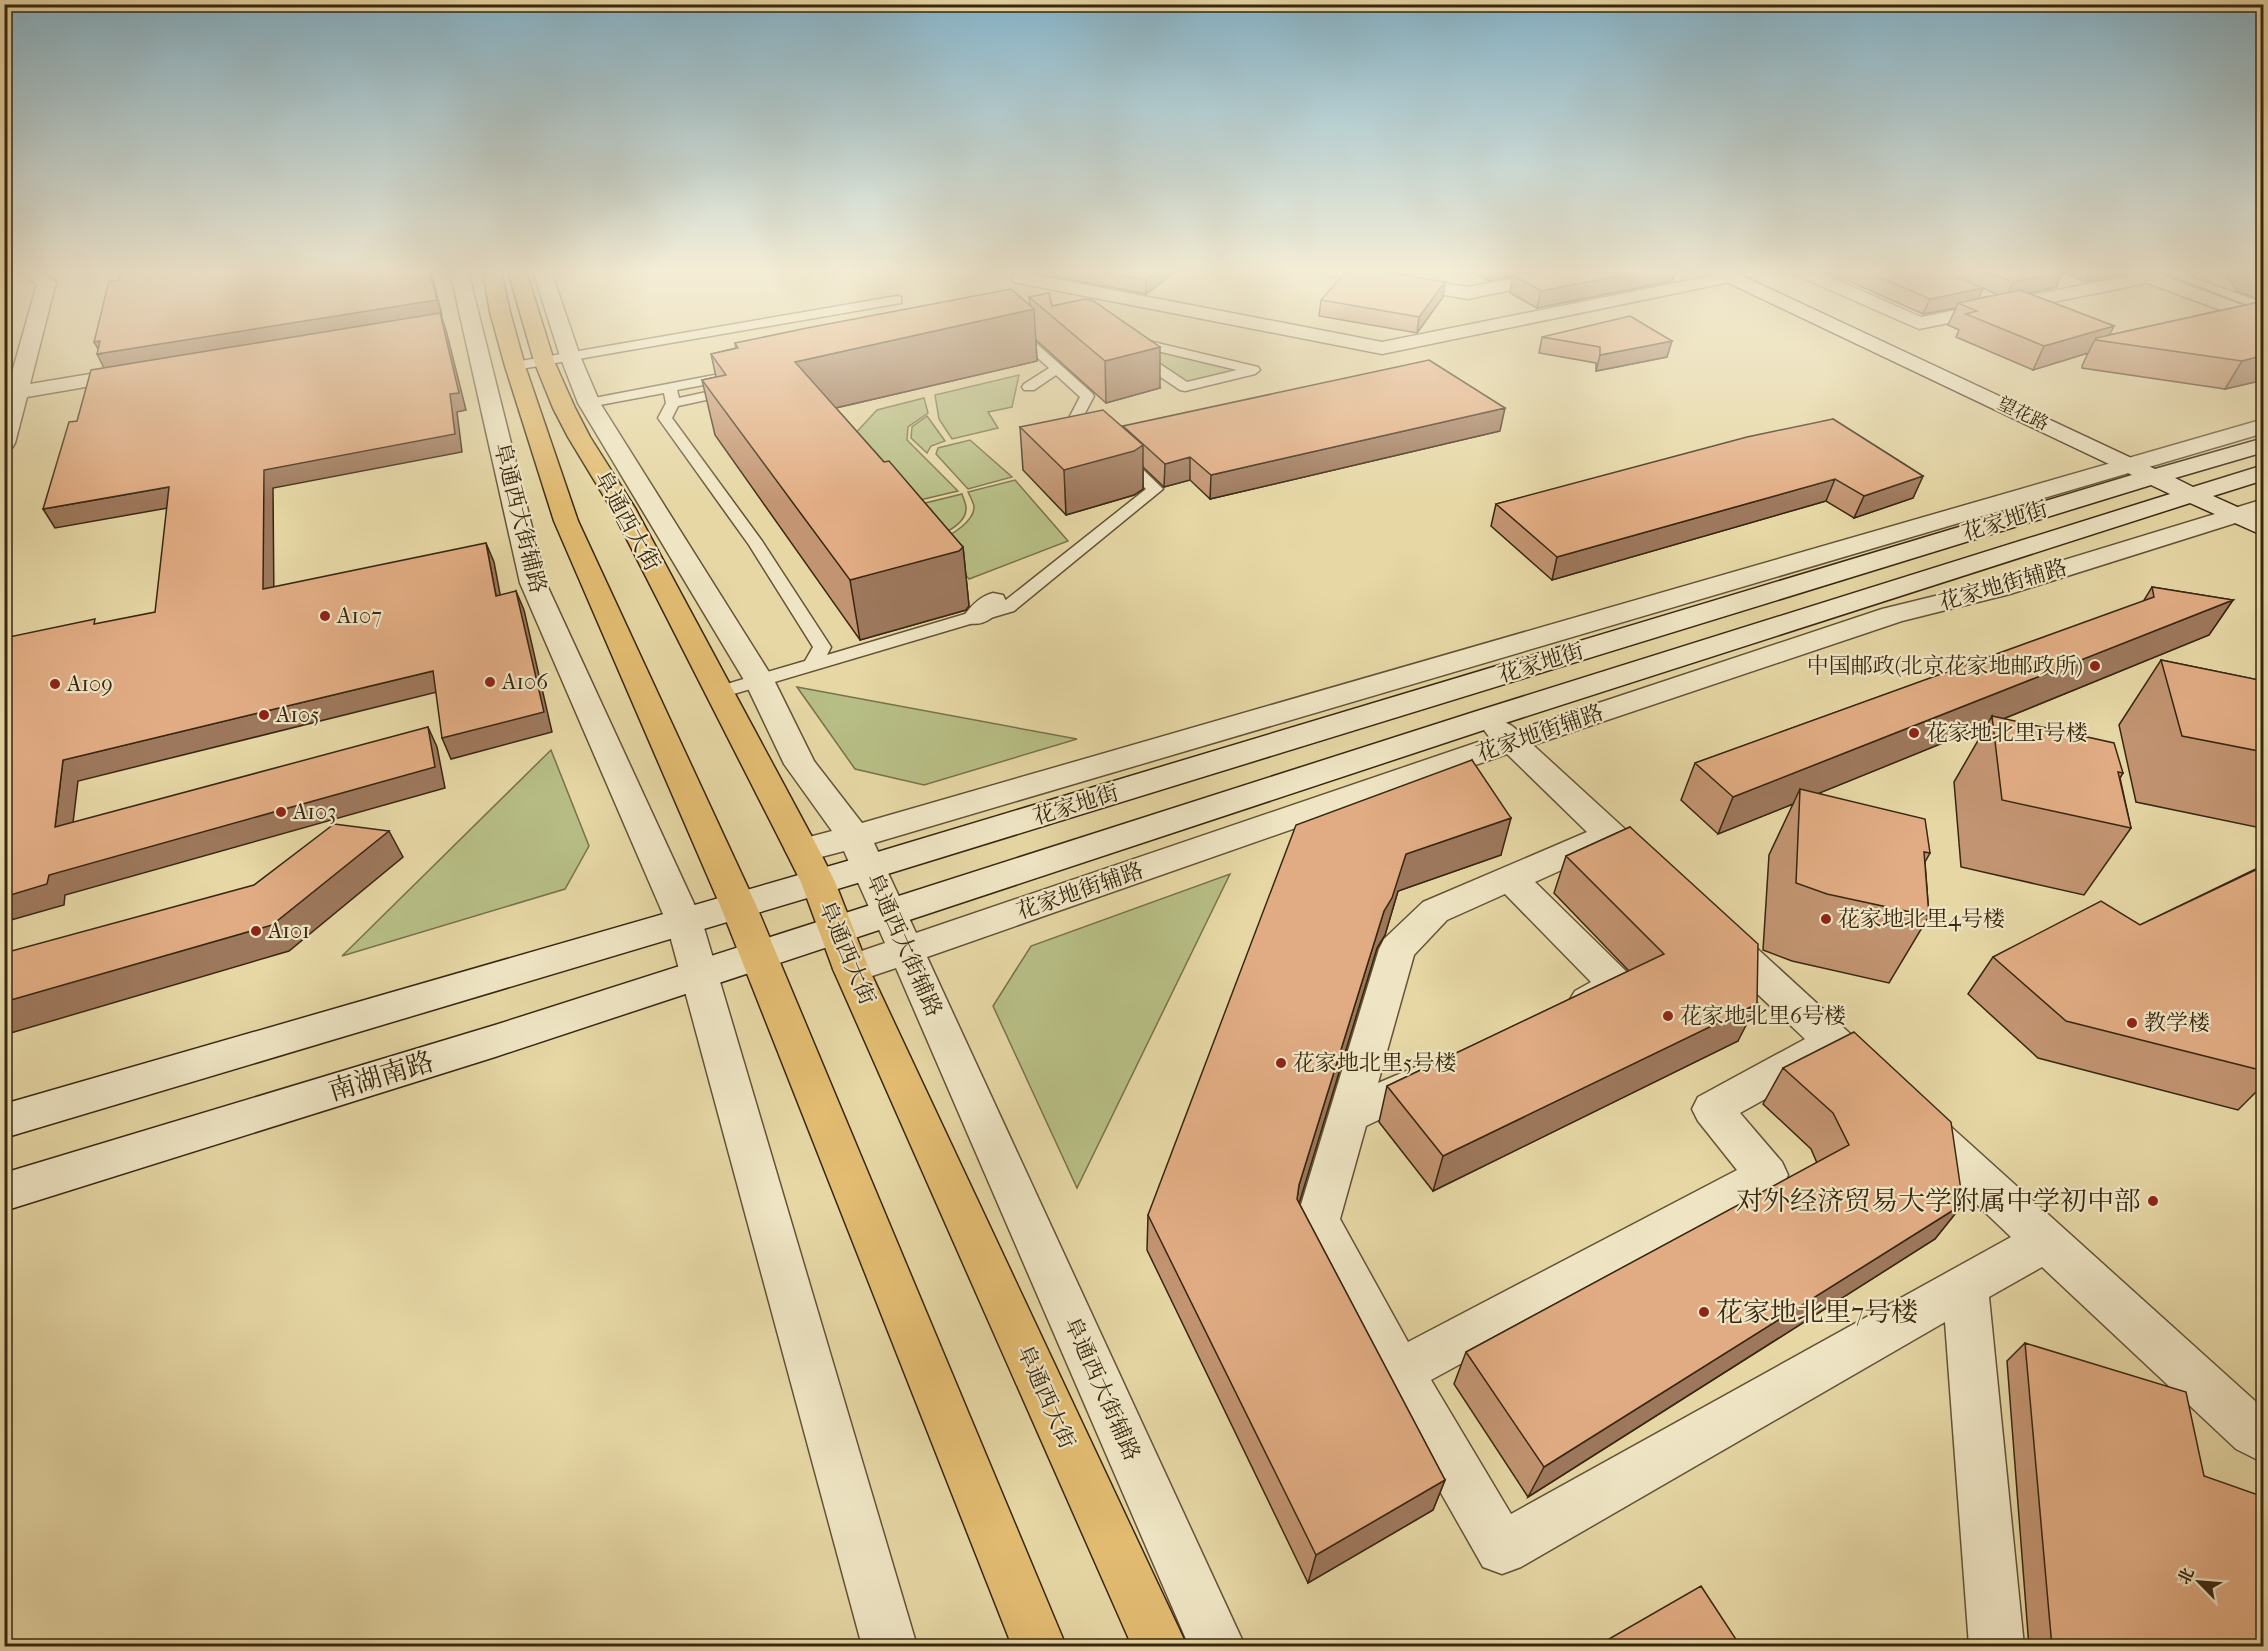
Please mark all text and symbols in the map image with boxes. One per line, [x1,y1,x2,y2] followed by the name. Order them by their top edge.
[1994,393,2052,435] street label: 望花路
[489,440,551,596] street label: 阜通西大街辅路
[589,467,665,575] street label: 阜通西大街
[1959,496,2051,546] street label: 花家地街
[1936,554,2070,616] street label: 花家地街辅路
[336,603,382,629] place label: A107
[318,609,332,623] marker: A107
[1495,638,1587,688] street label: 花家地街
[1807,653,2083,679] place label: 中国邮政(北京花家地邮政所)
[2088,659,2102,673] marker: 中国邮政(北京花家地邮政所)
[501,669,548,695] place label: A106
[66,671,113,697] place label: A109
[483,675,497,689] marker: A106
[48,677,62,691] marker: A109
[1473,699,1607,767] street label: 花家地街辅路
[275,702,320,728] place label: A105
[257,708,271,722] marker: A105
[1926,720,2088,746] place label: 花家地北里1号楼
[1907,726,1921,740] marker: 花家地北里1号楼
[1030,780,1122,830] street label: 花家地街
[292,799,336,825] place label: A103
[274,805,288,819] marker: A103
[1013,857,1147,925] street label: 花家地街辅路
[861,869,947,1021] street label: 阜通西大街辅路
[814,897,880,1009] street label: 阜通西大街
[1838,906,2005,932] place label: 花家地北里4号楼
[1819,912,1833,926] marker: 花家地北里4号楼
[267,918,310,944] place label: A101
[249,924,263,938] marker: A101
[1680,1003,1846,1029] place label: 花家地北里6号楼
[1661,1009,1675,1023] marker: 花家地北里6号楼
[2144,1010,2210,1036] place label: 教学楼
[2125,1016,2139,1030] marker: 教学楼
[325,1045,437,1107] street label: 南湖南路
[1293,1050,1457,1076] place label: 花家地北里5号楼
[1274,1056,1288,1070] marker: 花家地北里5号楼
[1736,1185,2141,1217] place label: 对外经济贸易大学附属中学初中部
[2146,1194,2160,1208] marker: 对外经济贸易大学附属中学初中部
[1716,1296,1918,1328] place label: 花家地北里7号楼
[1697,1305,1711,1319] marker: 花家地北里7号楼
[1059,1313,1145,1465] street label: 阜通西大街辅路
[1012,1341,1080,1453] street label: 阜通西大街
[2169,1552,2229,1612] north arrow
[2174,1565,2198,1587] text: 北

